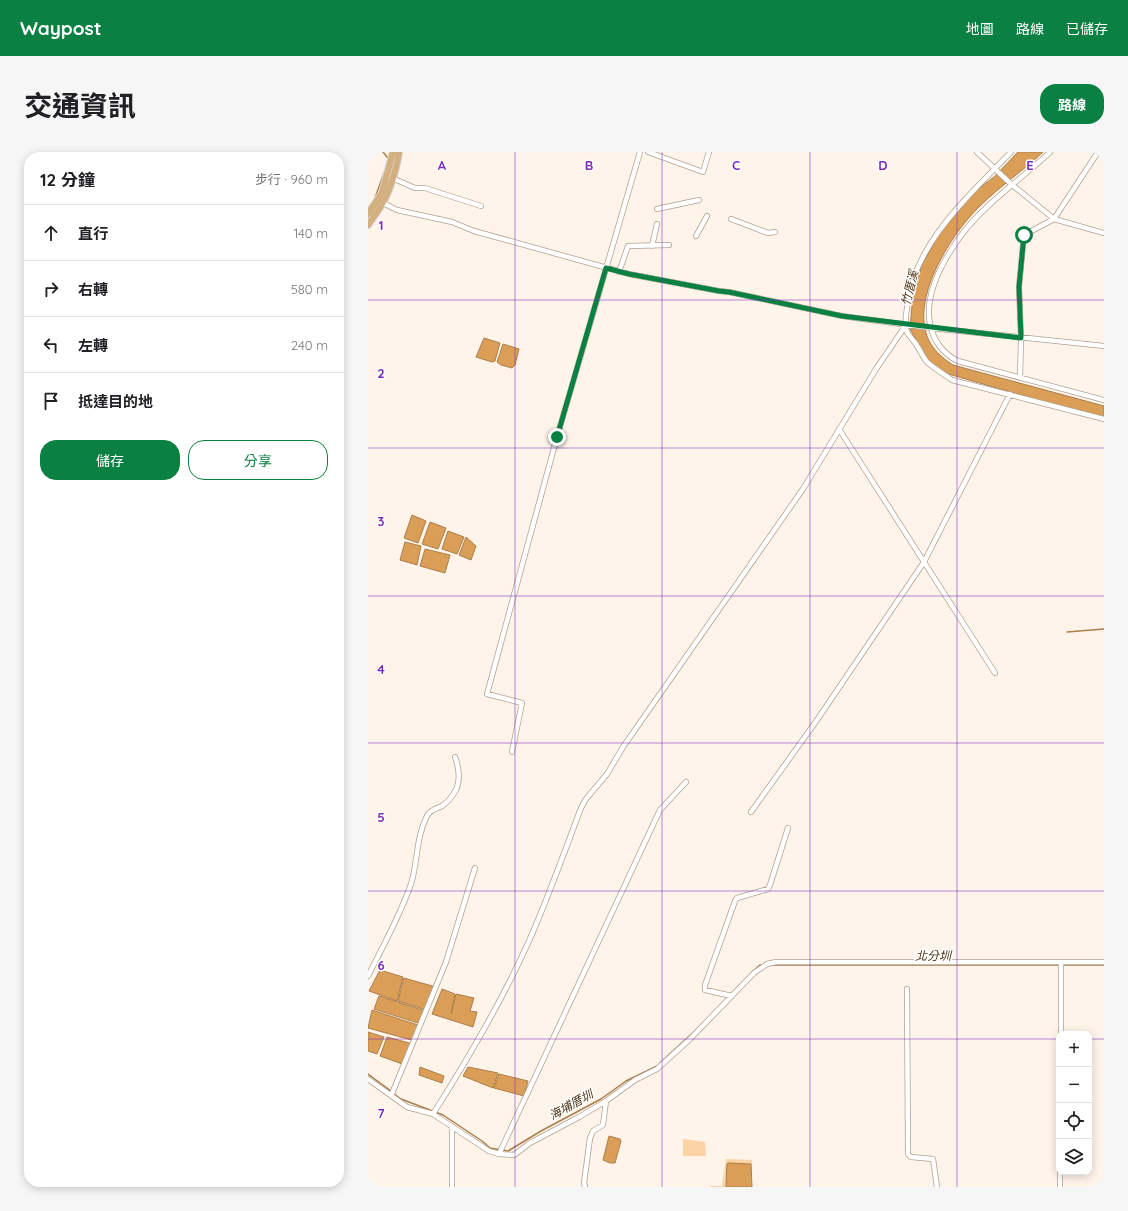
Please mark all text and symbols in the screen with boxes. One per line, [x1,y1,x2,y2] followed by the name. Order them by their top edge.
[20,16,102,40] text: Waypost
[966,20,994,38] text: 地圖
[1016,20,1044,38] text: 路線
[1066,20,1108,38] text: 已儲存
[1040,84,1104,124] button: 路線
[24,88,136,123] text: 交通資訊
[438,157,447,173] text: A
[585,157,593,173] text: B
[732,157,740,173] text: C
[878,157,888,173] text: D
[1026,157,1034,173] text: E
[40,169,95,190] text: 12 分鐘
[255,171,328,187] text: 步行 · 960 m
[378,217,384,233] text: 1
[40,222,62,244] icon: ahead
[78,224,108,243] text: 直行
[293,225,328,241] text: 140 m
[1015,226,1033,244] route start
[898,267,922,307] water label: 竹厝溪
[40,278,62,300] icon: right
[78,280,108,299] text: 右轉
[291,281,328,297] text: 580 m
[40,334,62,356] icon: left
[78,336,108,355] text: 左轉
[291,337,328,353] text: 240 m
[377,365,385,381] text: 2
[40,390,62,412] icon: arrive
[78,392,153,411] text: 抵達目的地
[548,428,566,446] route end
[40,440,180,480] button: 儲存
[188,440,328,480] button: 分享
[378,513,385,529] text: 3
[377,661,385,677] text: 4
[377,809,385,825] text: 5
[915,948,953,963] water label: 北分圳
[377,957,385,973] text: 6
[1056,1031,1092,1175] map controls
[1056,1031,1092,1067] button: +
[1056,1067,1092,1103] button: −
[546,1085,597,1123] water label: 海埔厝圳
[1056,1103,1092,1139] button: locate
[377,1105,385,1121] text: 7
[1056,1139,1092,1175] button: layers

